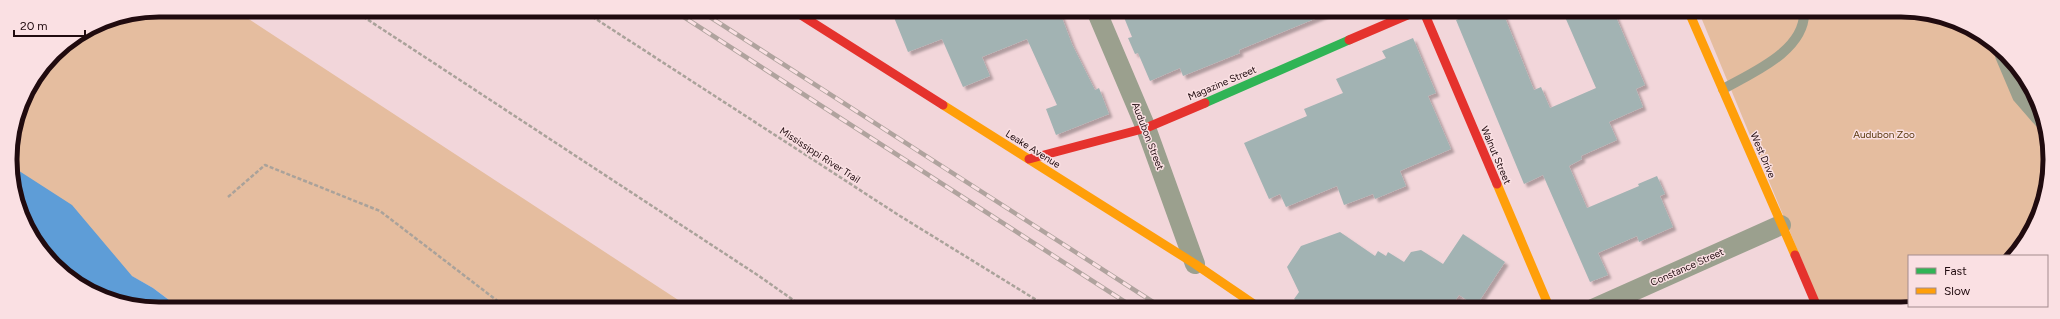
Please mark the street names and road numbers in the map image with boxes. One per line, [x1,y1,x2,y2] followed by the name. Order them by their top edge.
[1186,63,1258,103] street label: Magazine Street
[1129,100,1167,172] street label: Audubon Street
[777,124,863,186] street label: Mississippi River Trail
[1478,124,1514,186] street label: Walnut Street
[1003,127,1063,171] street label: Leake Avenue
[1748,130,1779,180] street label: West Drive
[1648,245,1726,289] street label: Constance Street

